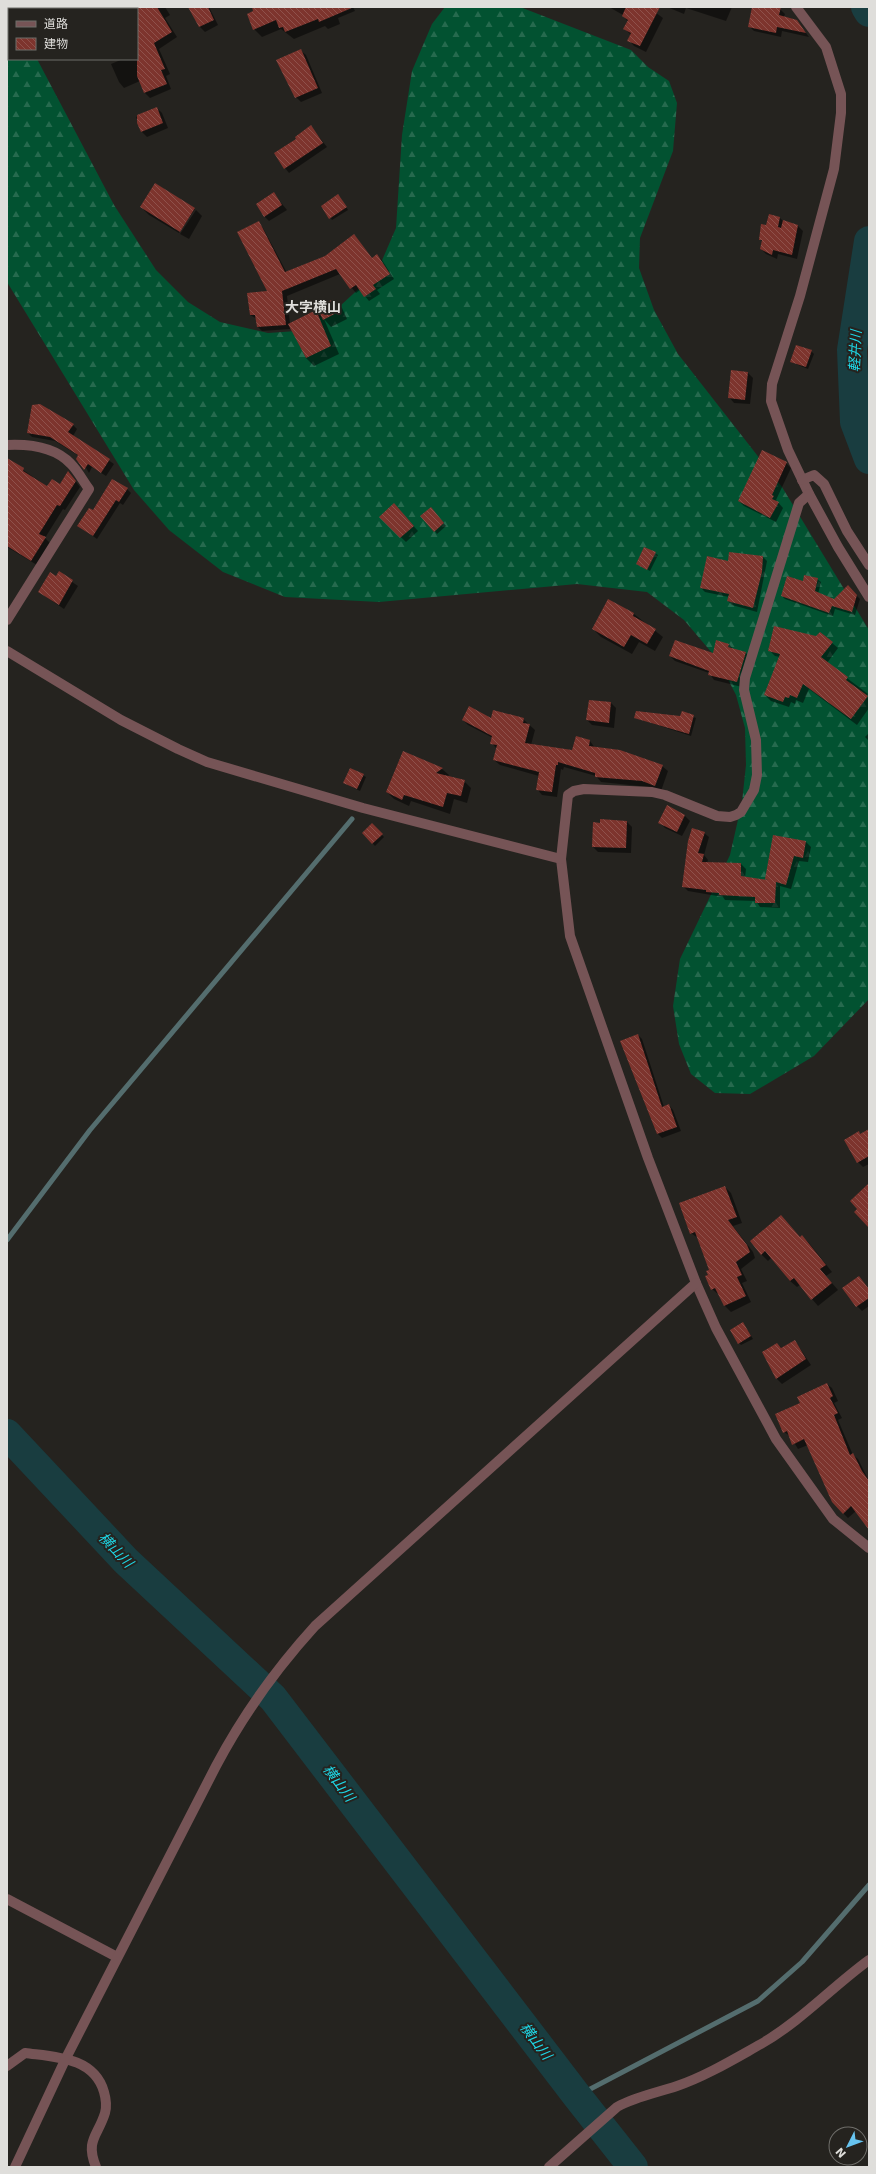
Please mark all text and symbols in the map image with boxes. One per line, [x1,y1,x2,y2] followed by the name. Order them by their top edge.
[8,8,138,60] legend
[44,17,68,31] text: 道路
[44,37,68,51] text: 建物
[285,299,341,315] district label: 大字横山
[846,328,864,372] water label: 軽井川
[96,1529,138,1572] water label: 横山川
[320,1761,359,1806] water label: 横山川
[517,2019,556,2064] water label: 横山川
[828,2126,868,2166] north arrow
[833,2145,849,2160] text: N

